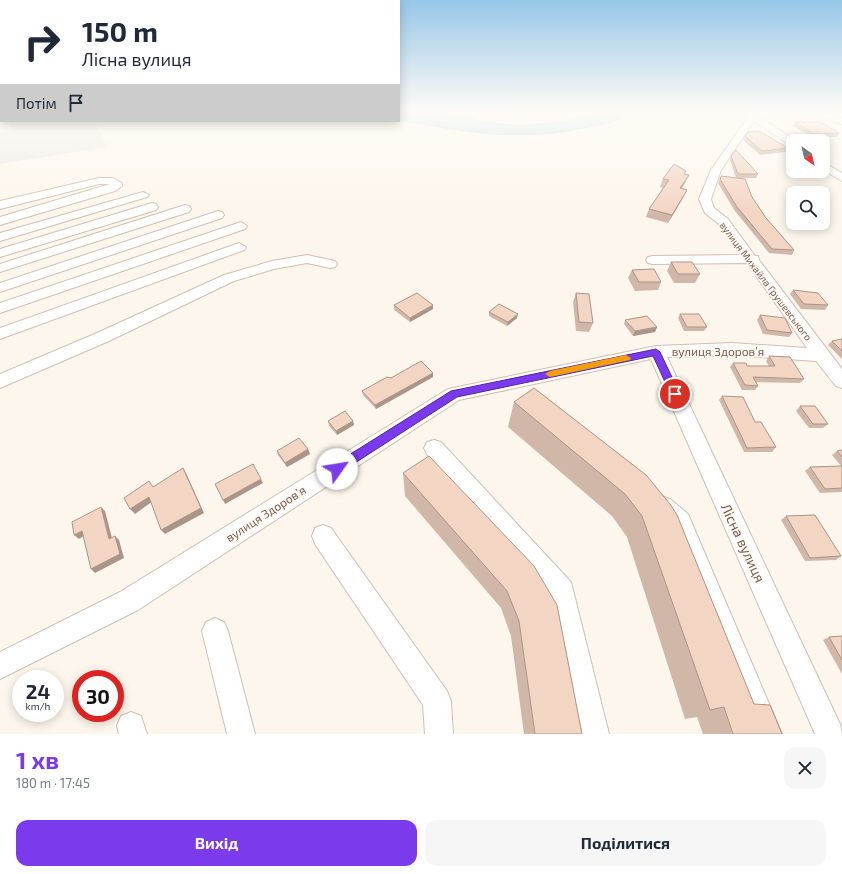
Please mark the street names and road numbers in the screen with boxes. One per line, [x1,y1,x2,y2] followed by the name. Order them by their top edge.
[717,219,815,344] street label: вулиця Михайла Грушевського
[672,344,764,359] street label: вулиця Здоровʼя
[223,482,309,545] street label: вулиця Здоровʼя
[718,501,769,585] street label: Лісна вулиця

